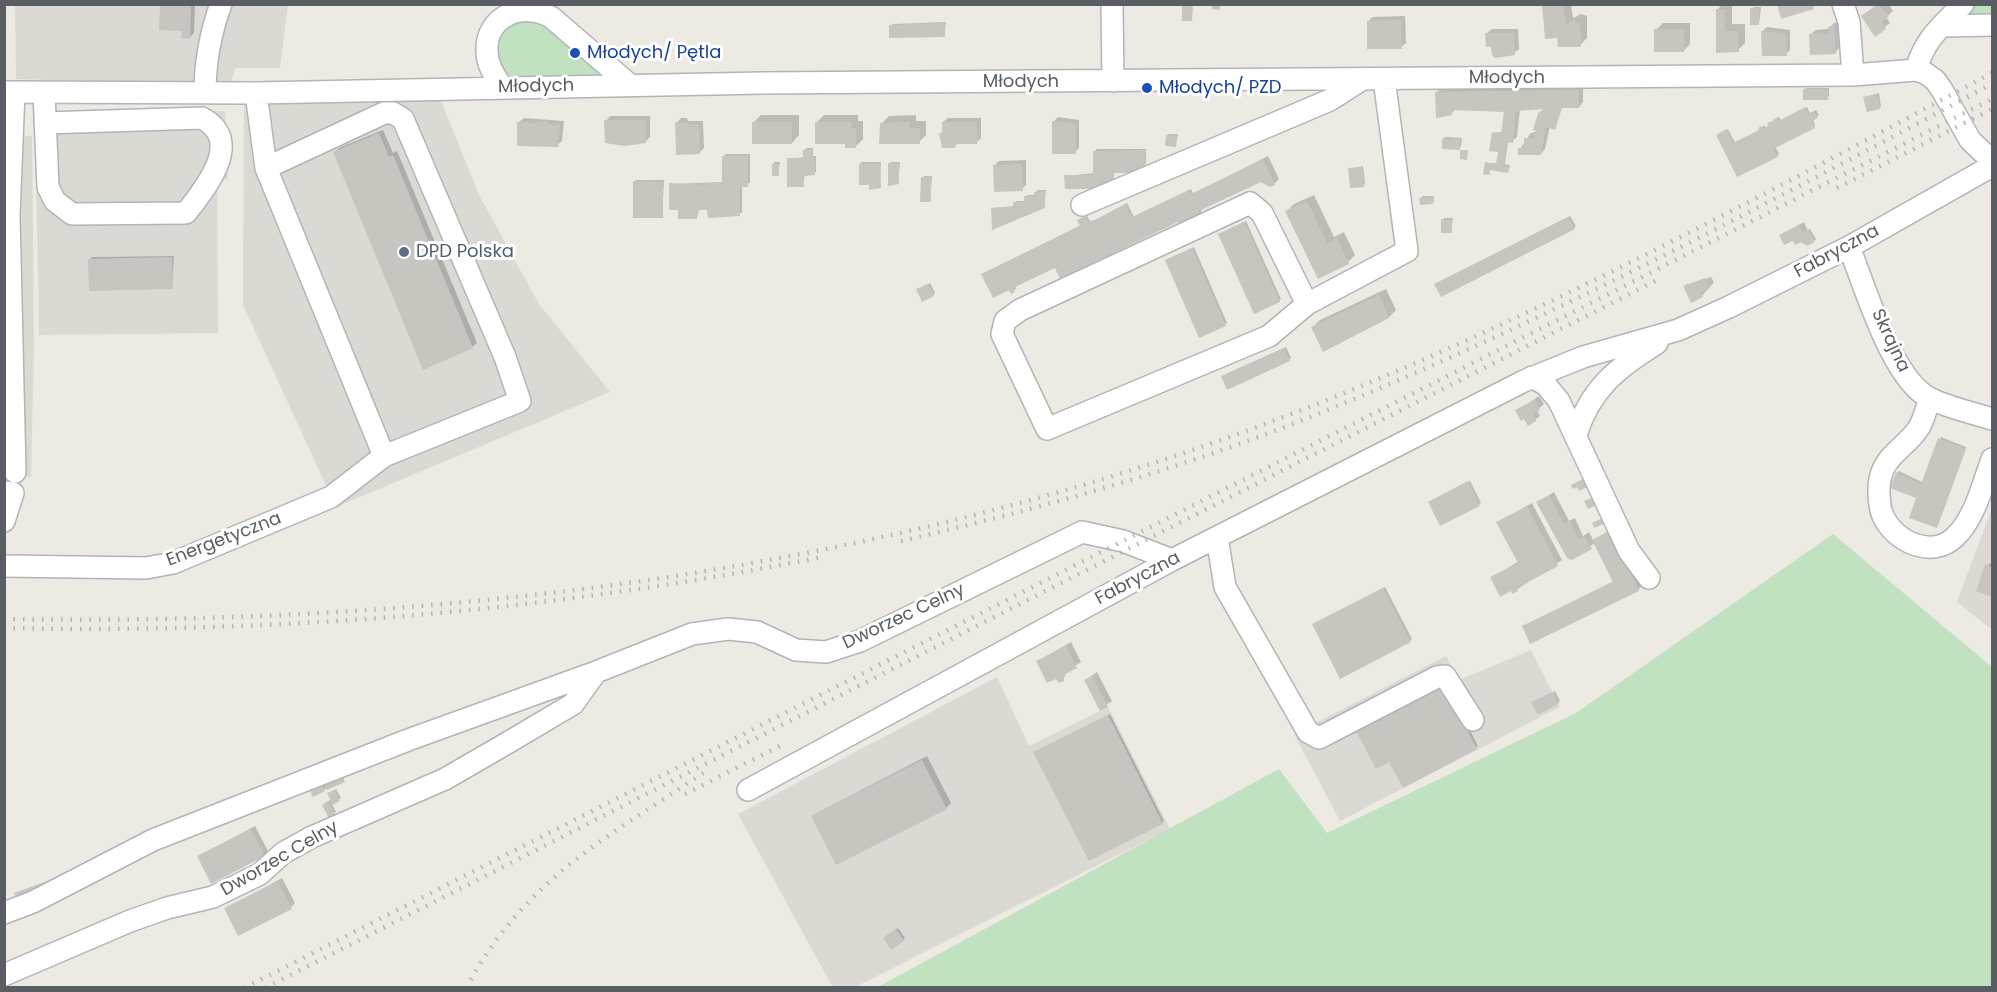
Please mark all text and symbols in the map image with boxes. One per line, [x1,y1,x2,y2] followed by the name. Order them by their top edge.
[587,42,721,64] place label: Młodych/ Pętla
[568,46,582,60] marker: Młodych/ Pętla
[1469,67,1545,89] street label: Młodych
[983,71,1059,93] street label: Młodych
[498,76,574,98] street label: Młodych
[1159,77,1282,99] place label: Młodych/ PZD
[1140,81,1154,95] marker: Młodych/ PZD
[1791,221,1883,283] street label: Fabryczna
[416,241,514,263] place label: DPD Polska
[397,245,411,259] marker: DPD Polska
[1866,306,1914,376] street label: Skrajna
[163,508,285,572] street label: Energetyczna
[1092,548,1184,610] street label: Fabryczna
[840,579,968,655] street label: Dworzec Celny
[217,817,343,901] street label: Dworzec Celny

